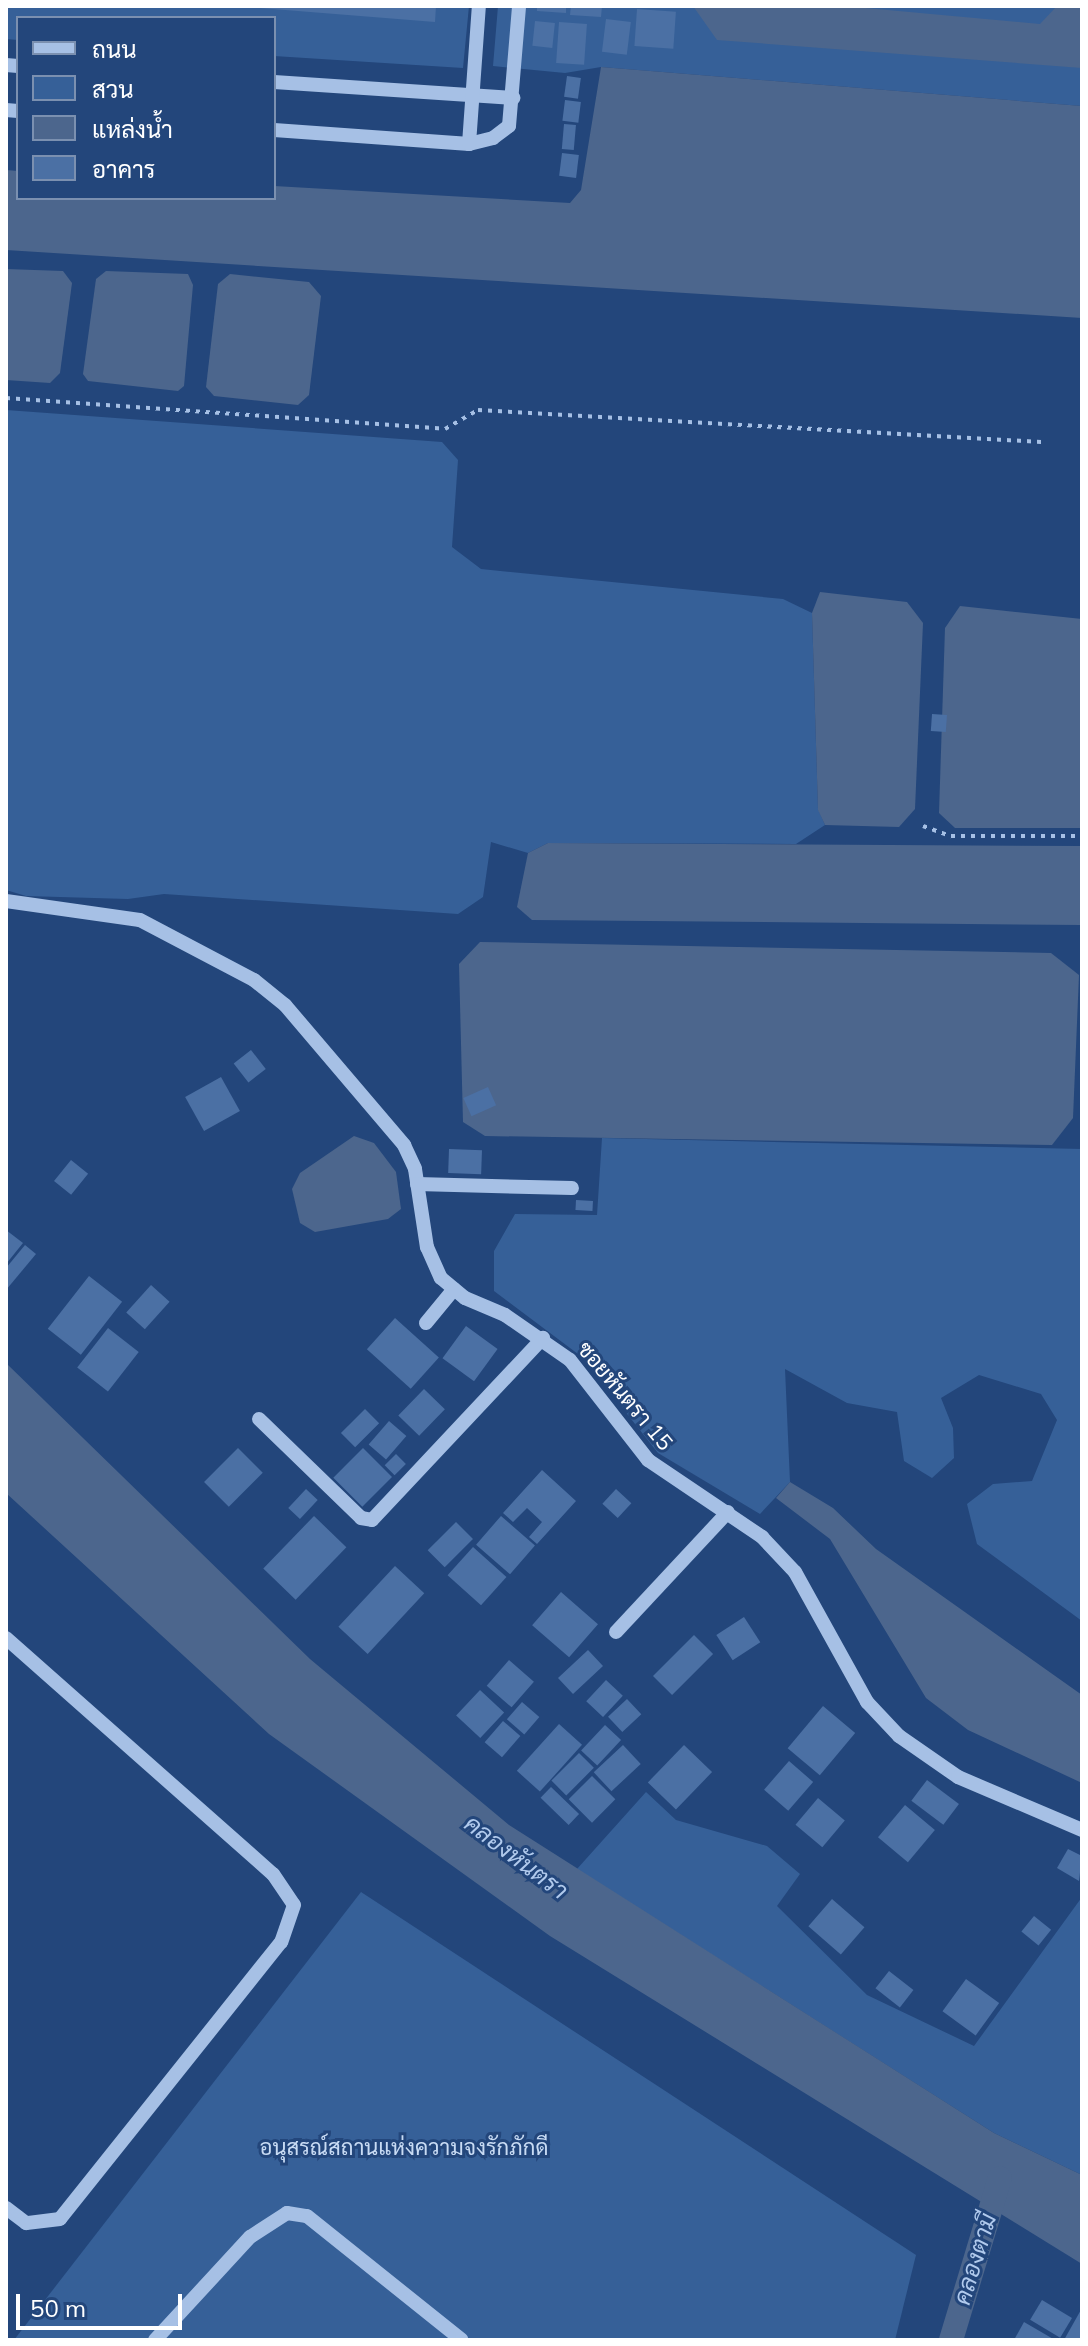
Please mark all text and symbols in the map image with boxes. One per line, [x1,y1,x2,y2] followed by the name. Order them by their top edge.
[16,16,276,200] legend
[92,34,137,64] text: ถนน
[92,74,134,104] text: สวน
[92,114,173,144] text: แหล่งน้ำ
[92,154,155,184] text: อาคาร
[572,1336,678,1456] street label: ซอยหันตรา 15
[459,1809,573,1905] water label: คลองหันตรา
[259,2135,549,2161] park label: อนุสรณ์สถานแห่งความจงรักภักดี
[947,2210,1003,2308] water label: คลองตามี
[20,2278,186,2328] scale bar
[30,2293,86,2323] text: 50 m

